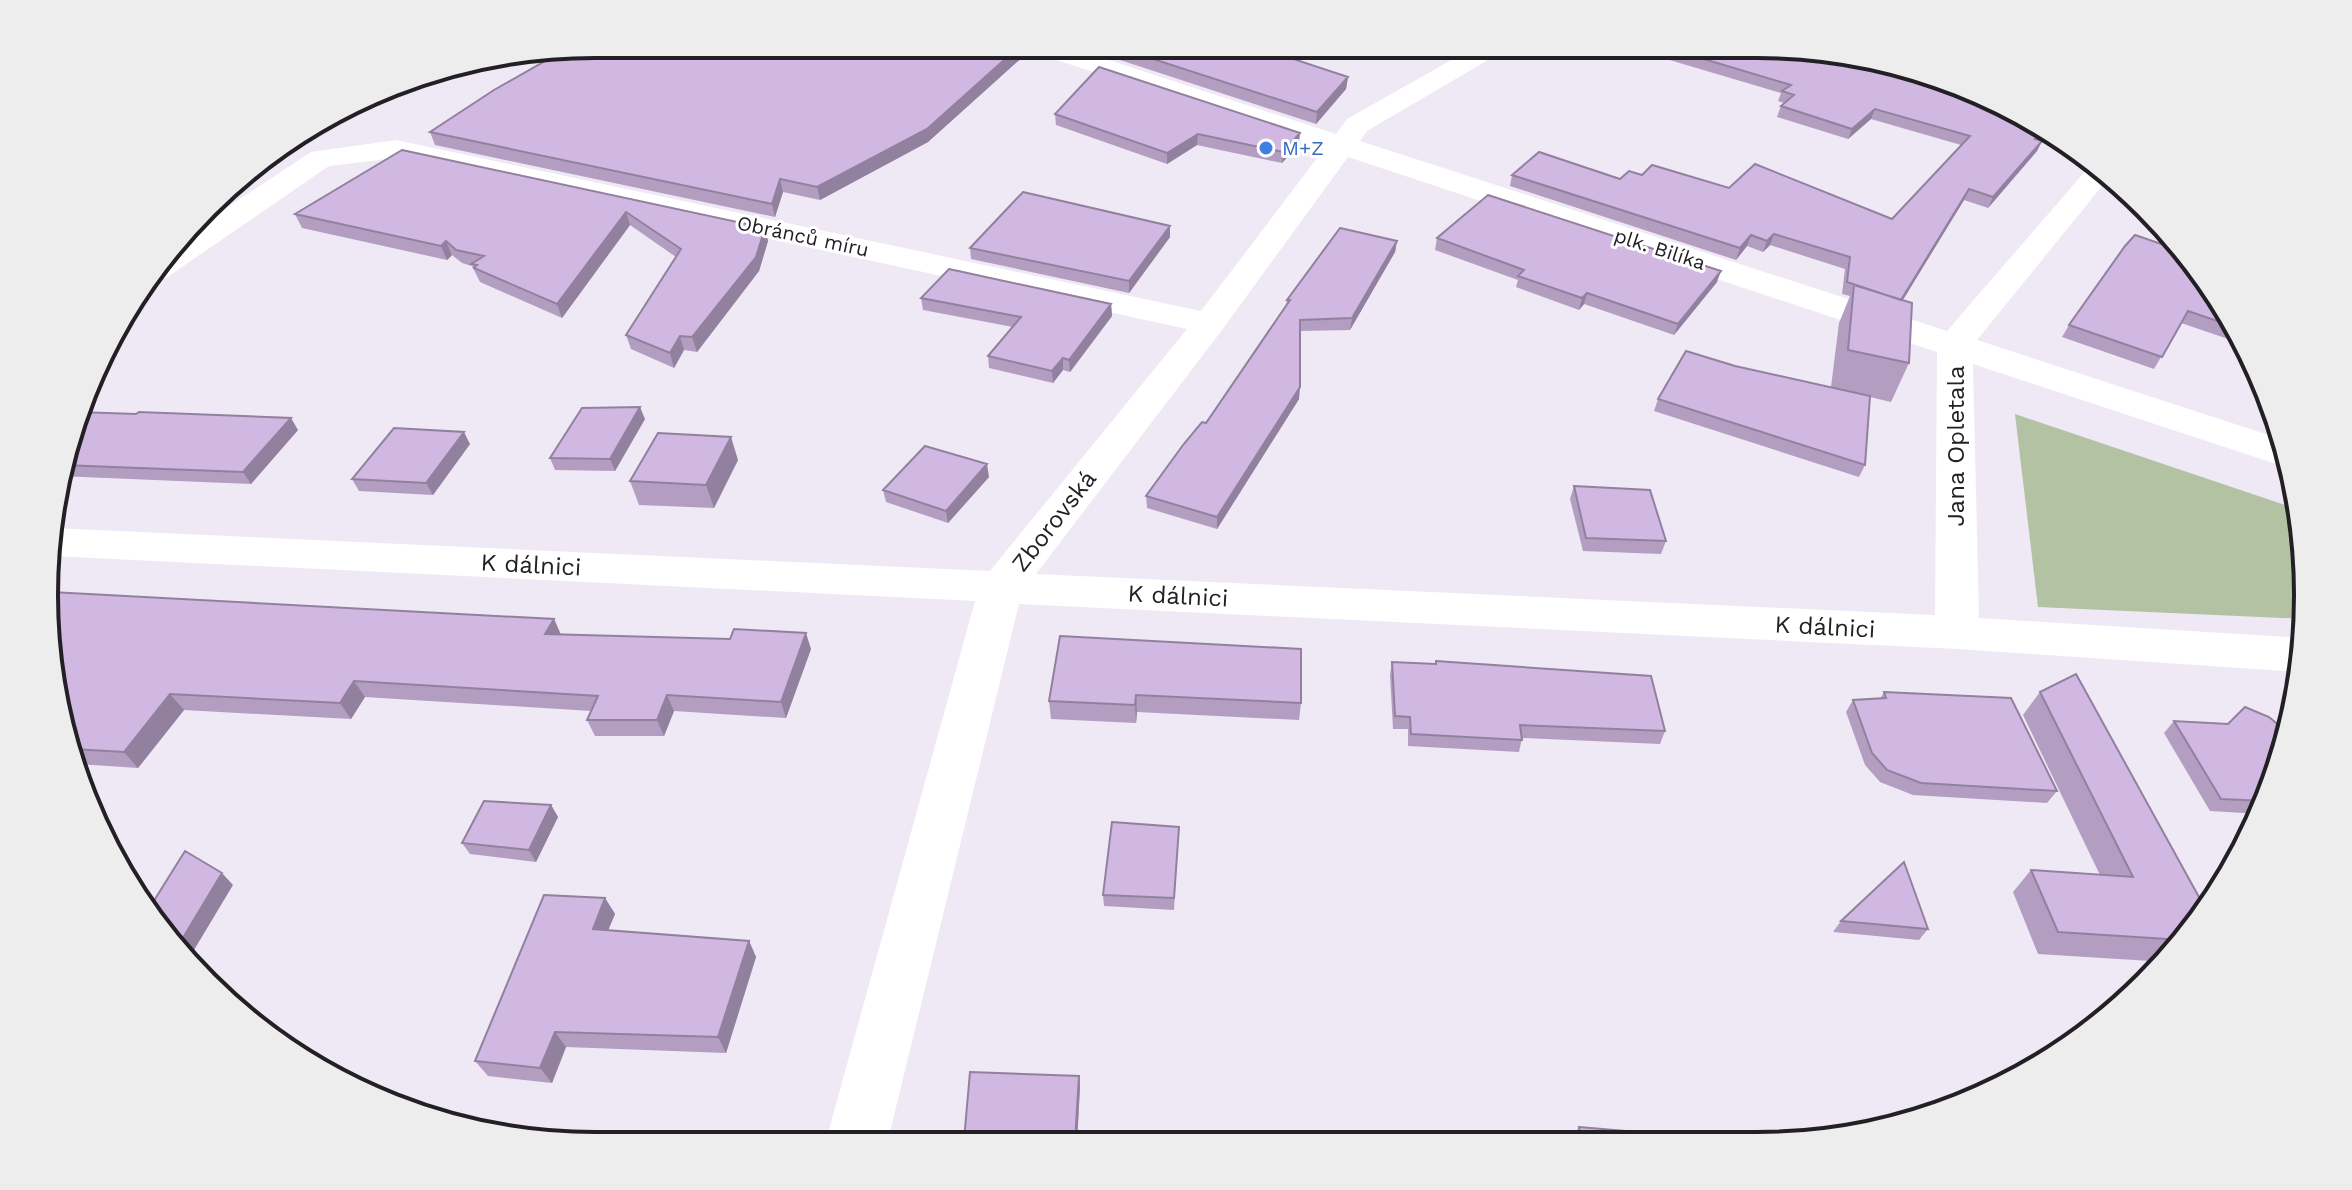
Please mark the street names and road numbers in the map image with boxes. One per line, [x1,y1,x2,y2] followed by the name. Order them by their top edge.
[735,210,871,262] street label: Obránců míru
[1611,223,1709,275] street label: plk. Bilíka
[1942,365,1970,527] street label: Jana Opletala
[1006,465,1102,577] street label: Zborovská
[480,548,582,582] street label: K dálnici
[1127,579,1229,613] street label: K dálnici
[1774,610,1876,644] street label: K dálnici

